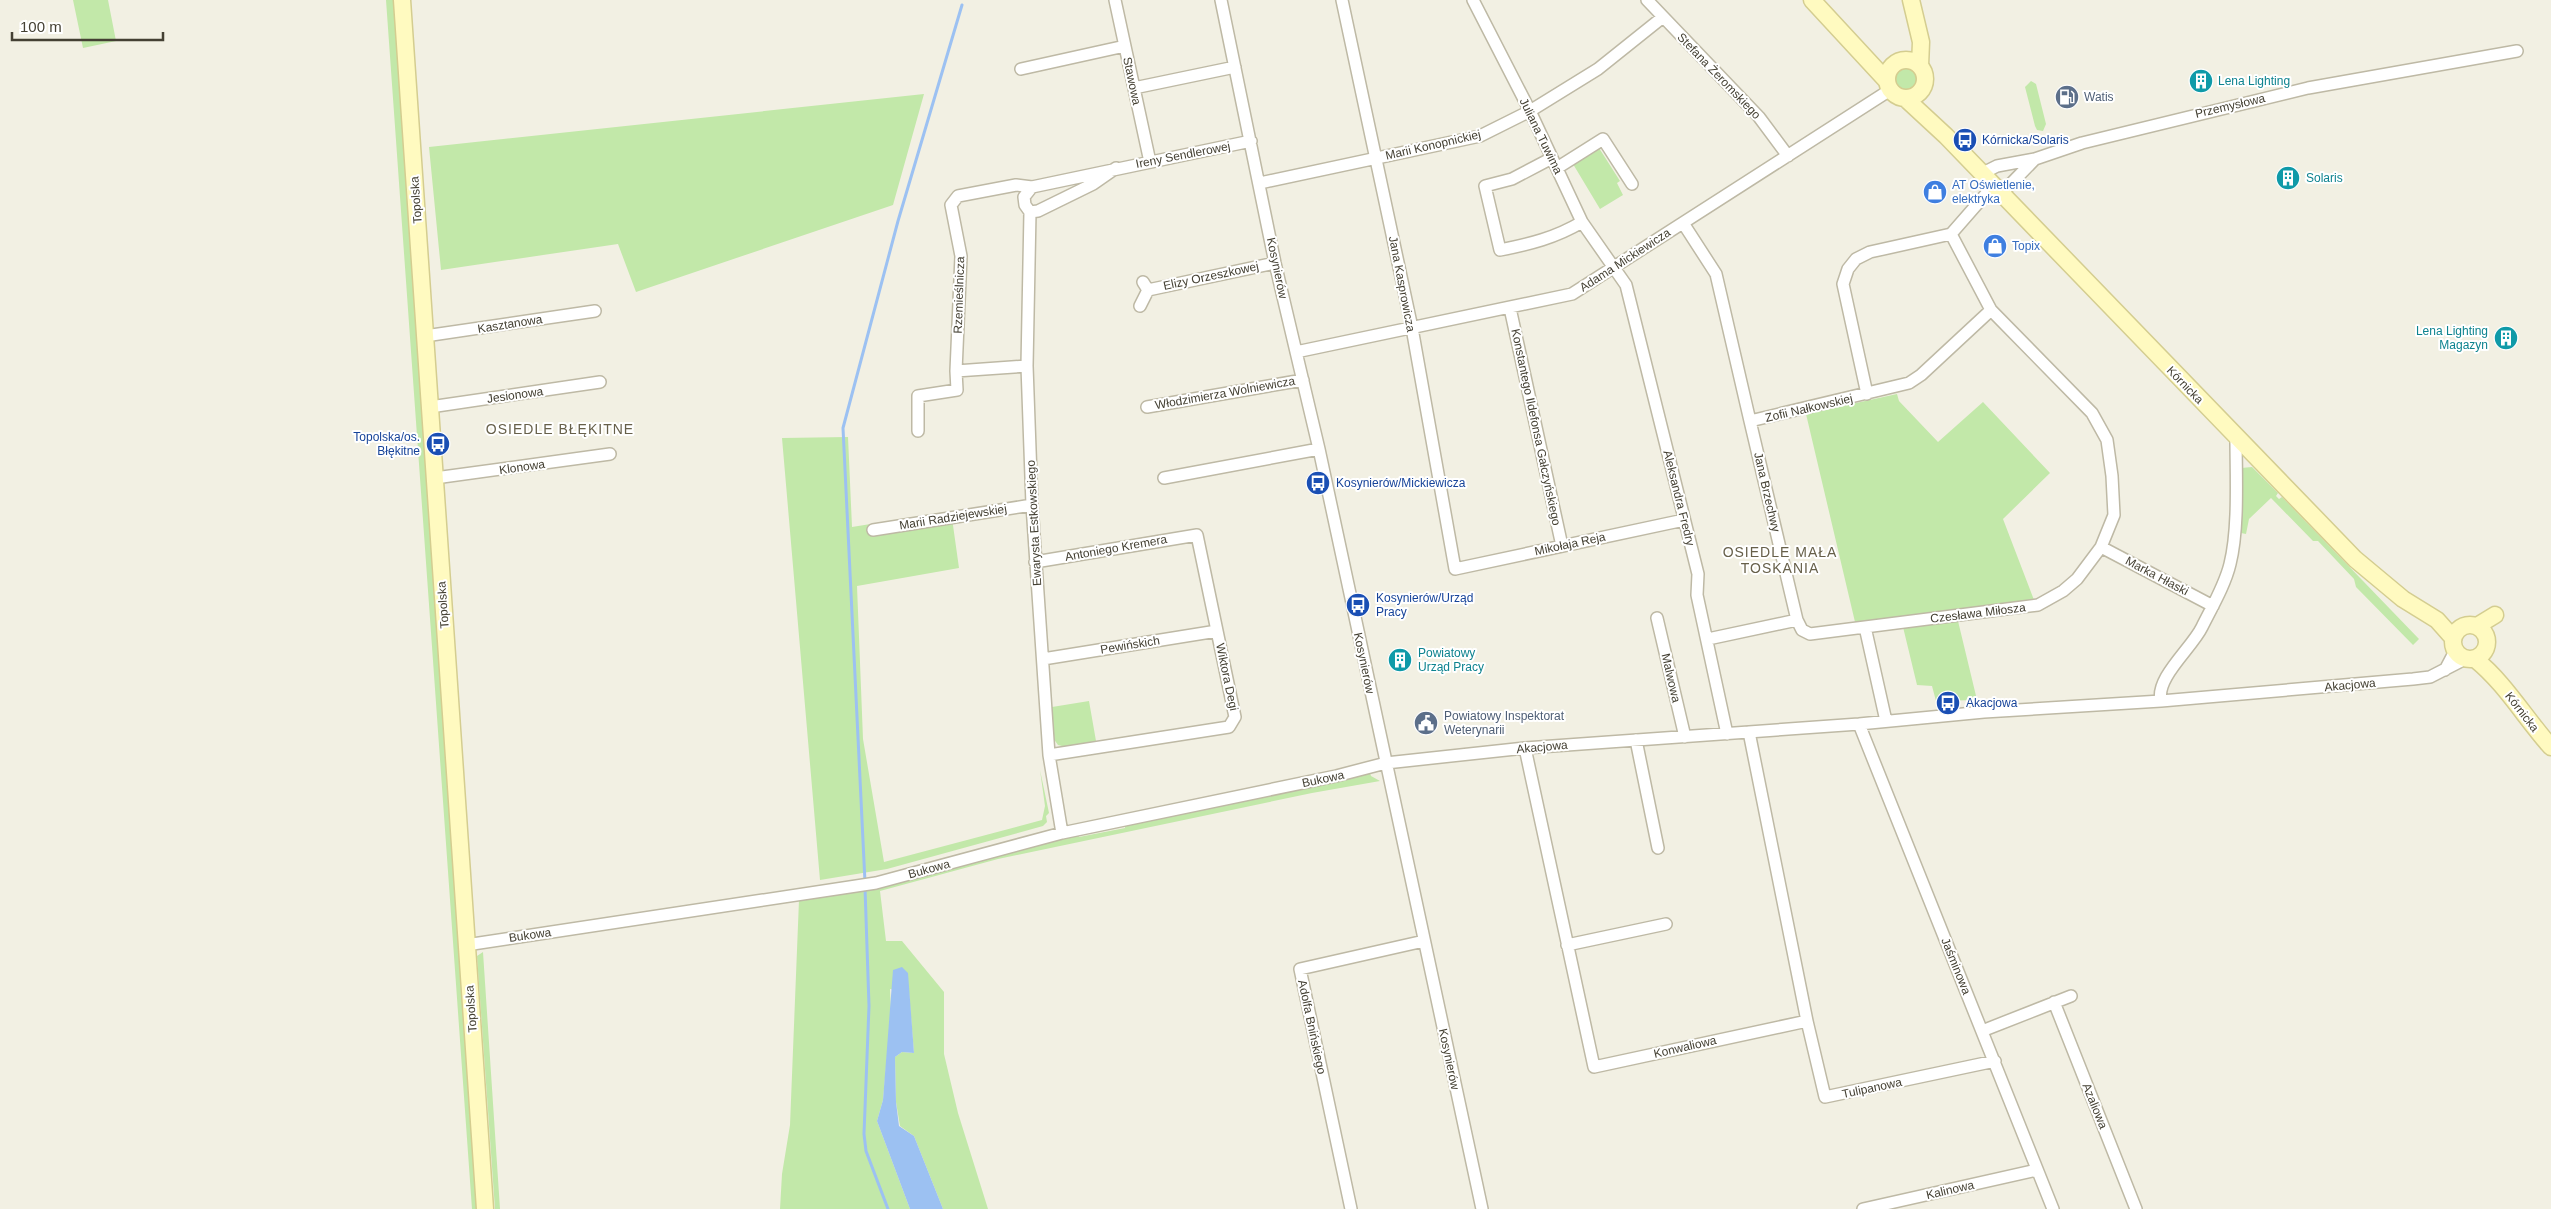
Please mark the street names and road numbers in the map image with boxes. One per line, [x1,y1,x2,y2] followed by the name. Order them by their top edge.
[1674,30,1764,122] street label: Stefana Żeromskiego
[1120,56,1144,107] street label: Stawowa
[2194,91,2267,121] street label: Przemysłowa
[1517,96,1566,177] street label: Juliana Tuwima
[1384,127,1482,163] street label: Marii Konopnickiej
[1135,139,1231,171] street label: Ireny Sendlerowej
[407,176,425,224] street label: Topolska
[1577,225,1673,295] street label: Adama Mickiewicza
[1386,235,1418,333] street label: Jana Kasprowicza
[1264,236,1290,300] street label: Kosynierów
[951,256,967,334] street label: Rzemieślnicza
[1162,259,1260,293] street label: Elizy Orzeszkowej
[477,312,544,336] street label: Kasztanowa
[1508,327,1564,527] street label: Konstantego Ildefonsa Gałczyńskiego
[2164,363,2206,407] street label: Kórnicka
[1154,374,1296,412] street label: Włodzimierza Wolniewicza
[486,384,544,406] street label: Jesionowa
[1764,391,1854,425] street label: Zofii Nałkowskiej
[1660,449,1698,547] street label: Aleksandra Fredry
[1751,451,1783,533] street label: Jana Brzechwy
[498,457,546,477] street label: Klonowa
[1024,459,1044,586] street label: Ewarysta Estkowskiego
[898,502,1008,532] street label: Marii Radziejewskiej
[1533,530,1607,558] street label: Mikołaja Reja
[1064,532,1168,564] street label: Antoniego Kremera
[2123,554,2191,598] street label: Marka Hłaski
[434,581,452,629] street label: Topolska
[1929,600,2027,626] street label: Czesława Miłosza
[1351,631,1377,695] street label: Kosynierów
[1099,633,1161,657] street label: Pewińskich
[1213,642,1241,712] street label: Wiktora Degi
[1659,652,1684,704] street label: Malwowa
[2324,676,2377,694] street label: Akacjowa
[2502,689,2542,735] street label: Kórnicka
[1516,738,1569,756] street label: Akacjowa
[1301,768,1346,790] street label: Bukowa
[907,857,952,881] street label: Bukowa
[508,925,552,945] street label: Bukowa
[1938,936,1974,997] street label: Jaśminowa
[1295,979,1329,1076] street label: Adolfa Bnińskiego
[462,985,480,1033] street label: Topolska
[1436,1027,1462,1091] street label: Kosynierów
[1652,1033,1718,1061] street label: Konwaliowa
[1841,1075,1904,1101] street label: Tulipanowa
[2080,1081,2111,1131] street label: Azaliowa
[1925,1178,1976,1202] street label: Kalinowa

